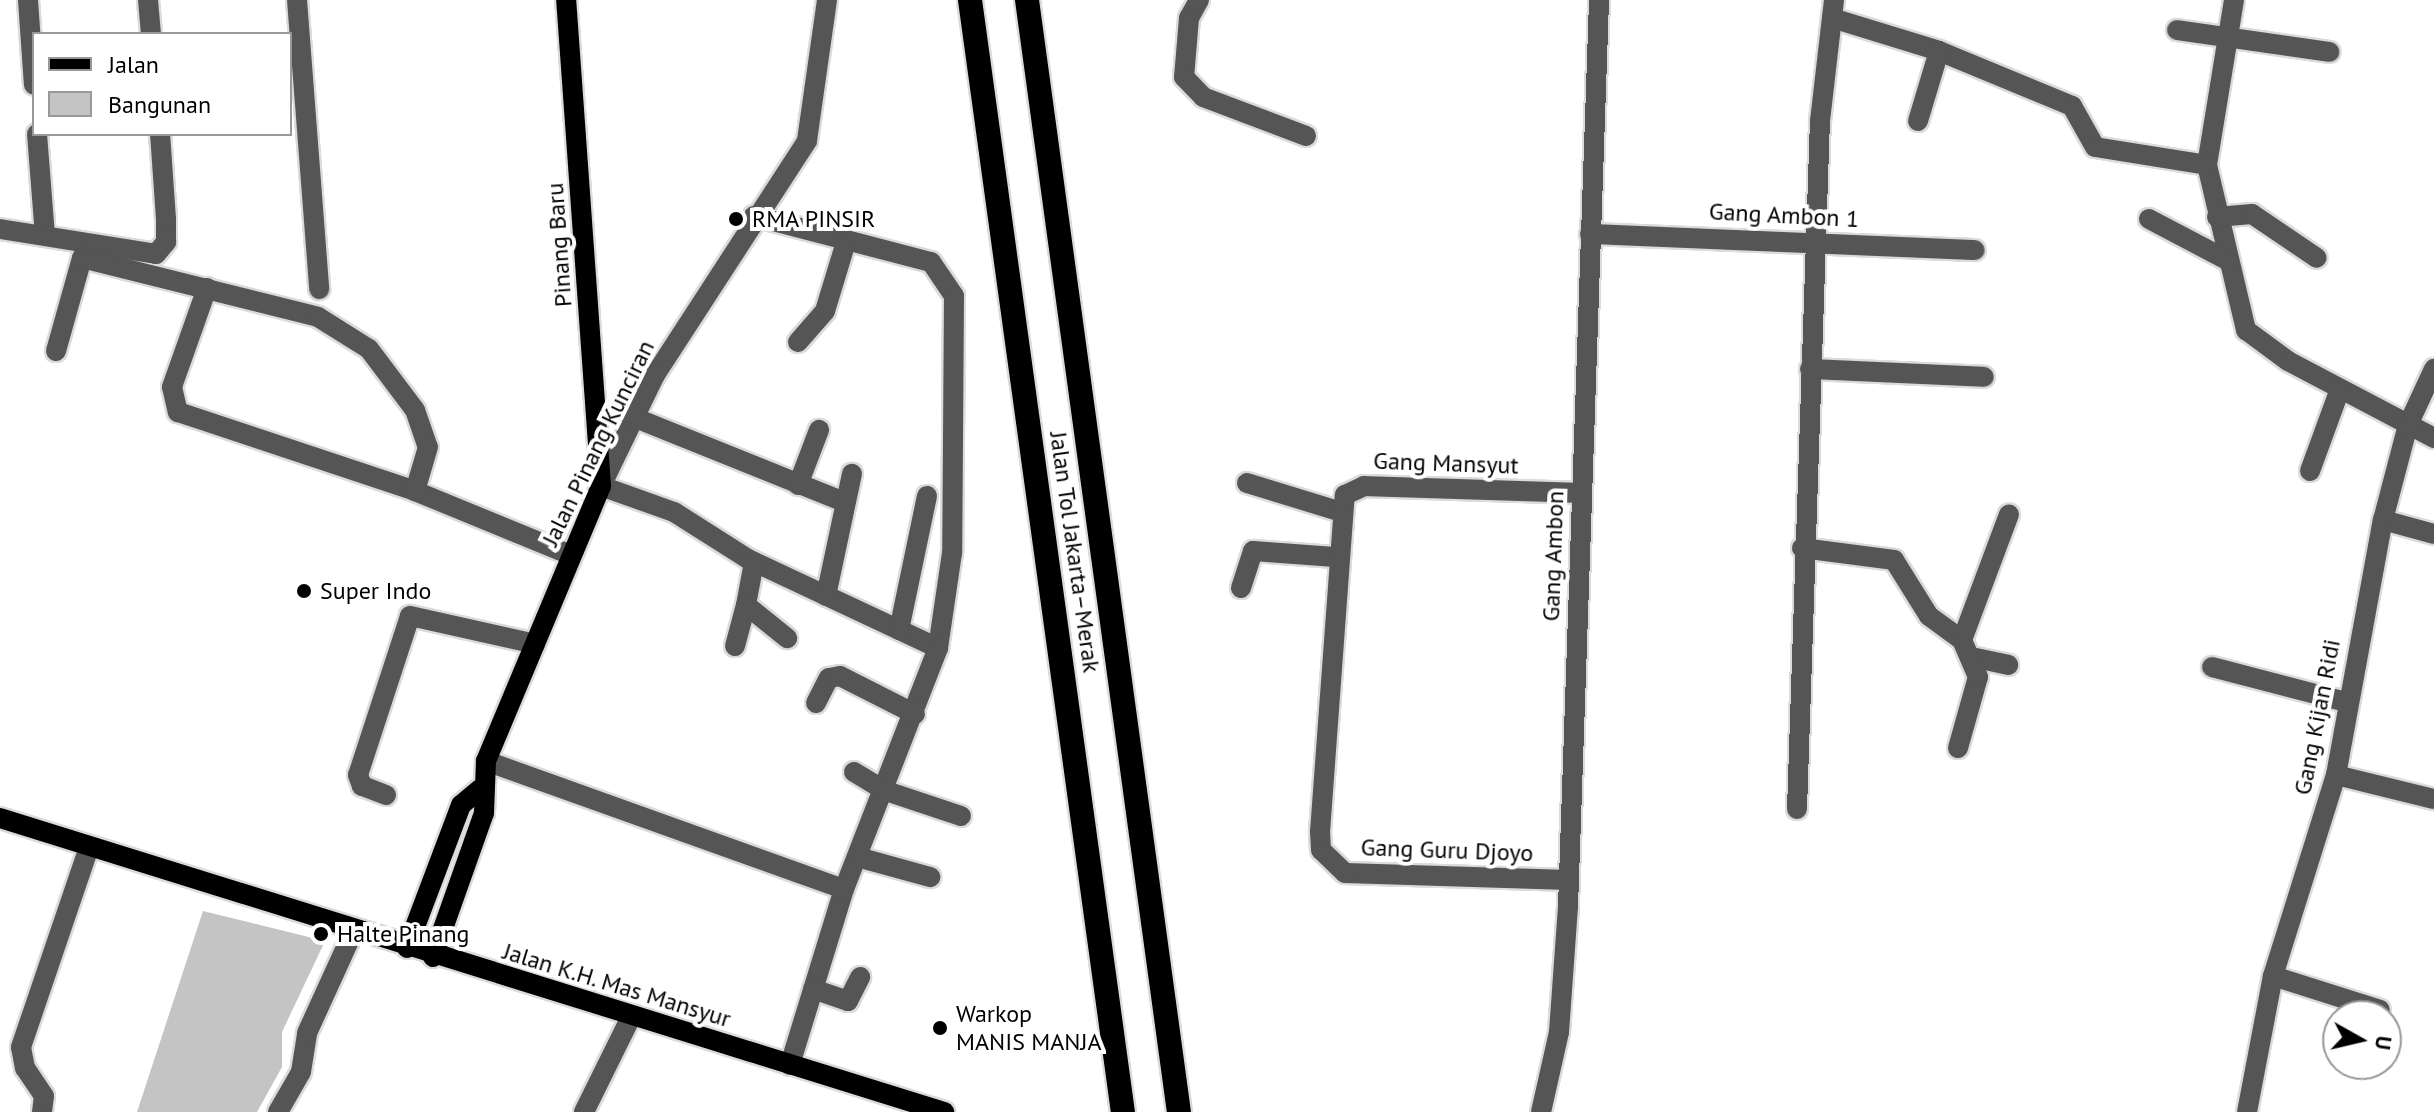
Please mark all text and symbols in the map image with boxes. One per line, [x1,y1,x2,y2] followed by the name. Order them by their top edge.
[32,32,292,136] legend
[108,49,159,80] text: Jalan
[108,89,211,120] text: Bangunan
[540,182,578,308] street label: Pinang Baru
[1708,197,1860,233] street label: Gang Ambon 1
[752,205,876,233] place label: RMA PINSIR
[727,210,745,228] marker: RMA PINSIR
[536,336,660,550] street label: Jalan Pinang Kunciran
[1044,429,1106,675] street label: Jalan Tol Jakarta–Merak
[1373,446,1519,480] street label: Gang Mansyut
[1536,490,1570,622] street label: Gang Ambon
[320,577,431,605] place label: Super Indo
[295,582,313,600] marker: Super Indo
[2288,637,2346,797] street label: Gang Kijan Ridi
[1360,833,1534,867] street label: Gang Guru Djoyo
[337,920,469,948] place label: Halte Pinang
[312,925,330,943] marker: Halte Pinang
[499,936,735,1034] street label: Jalan K.H. Mas Mansyur
[956,1000,1102,1056] place label: Warkop MANIS MANJA
[2322,1000,2402,1080] north arrow
[931,1019,949,1037] marker: Warkop MANIS MANJA
[2369,1034,2399,1052] text: U

